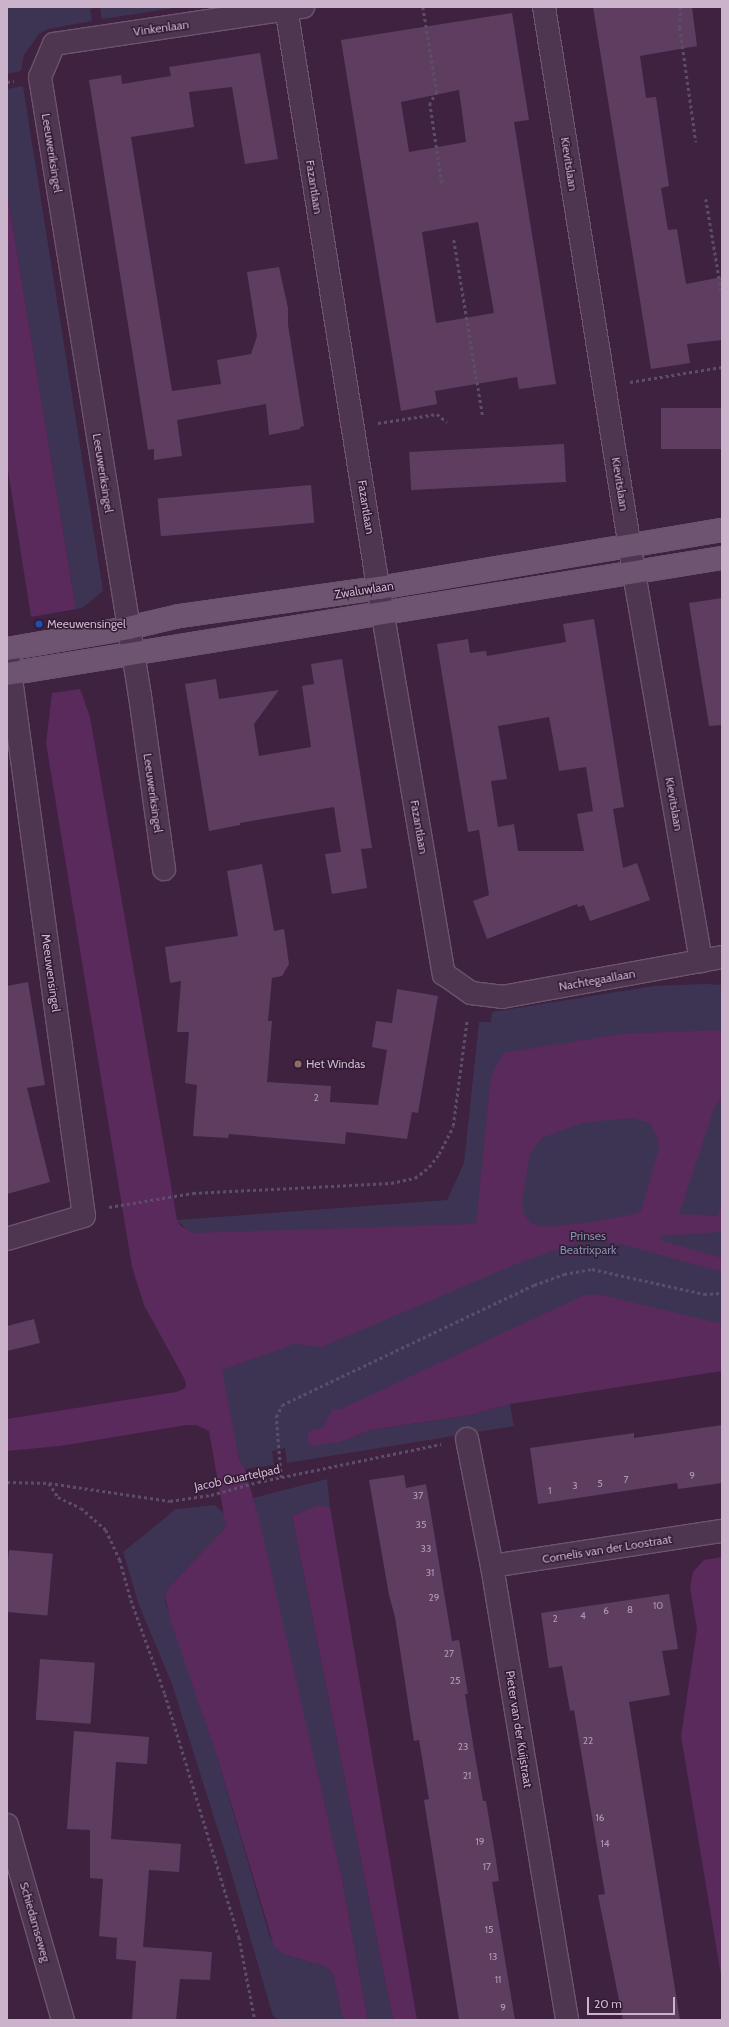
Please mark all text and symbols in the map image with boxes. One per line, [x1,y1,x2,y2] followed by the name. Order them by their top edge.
[132,17,190,39] street label: Vinkenlaan
[39,112,65,194] street label: Leeuweriksingel
[558,136,580,192] street label: Kievitslaan
[303,159,325,215] street label: Fazantlaan
[90,432,116,514] street label: Leeuweriksingel
[609,456,631,512] street label: Kievitslaan
[355,479,377,535] street label: Fazantlaan
[333,578,395,602] street label: Zwaluwlaan
[47,617,126,631] place label: Meeuwensingel
[34,619,44,629] marker: Meeuwensingel
[140,752,166,834] street label: Leeuweriksingel
[662,776,686,832] street label: Kievitslaan
[407,799,431,855] street label: Fazantlaan
[38,933,64,1013] street label: Meeuwensingel
[558,966,636,994] street label: Nachtegaallaan
[306,1057,365,1071] place label: Het Windas
[293,1059,303,1069] marker: Het Windas
[313,1092,319,1104] house number: 2
[560,1229,616,1257] park label: Prinses Beatrixpark
[193,1462,281,1494] street label: Jacob Quartelpad
[689,1470,695,1482] house number: 9
[623,1474,629,1486] house number: 7
[597,1478,603,1490] house number: 5
[572,1480,578,1492] house number: 3
[548,1485,552,1497] house number: 1
[413,1490,423,1502] house number: 37
[416,1519,426,1531] house number: 35
[541,1532,673,1566] street label: Cornelis van der Loostraat
[421,1543,431,1555] house number: 33
[426,1567,434,1579] house number: 31
[429,1592,439,1604] house number: 29
[653,1600,663,1612] house number: 10
[627,1604,633,1616] house number: 8
[603,1605,609,1617] house number: 6
[580,1610,586,1622] house number: 4
[552,1613,558,1625] house number: 2
[444,1648,454,1660] house number: 27
[503,1669,535,1789] street label: Pieter van der Kuijstraat
[450,1675,460,1687] house number: 25
[583,1735,593,1747] house number: 22
[458,1741,468,1753] house number: 23
[463,1770,471,1782] house number: 21
[596,1812,604,1824] house number: 16
[476,1836,484,1848] house number: 19
[600,1838,610,1850] house number: 14
[483,1861,491,1873] house number: 17
[17,1880,53,1964] street label: Schiedamseweg
[485,1924,493,1936] house number: 15
[489,1951,497,1963] house number: 13
[495,1974,501,1986] house number: 11
[589,1989,677,2015] scale bar
[594,1996,622,2011] text: 20 m
[500,2002,506,2014] house number: 9

